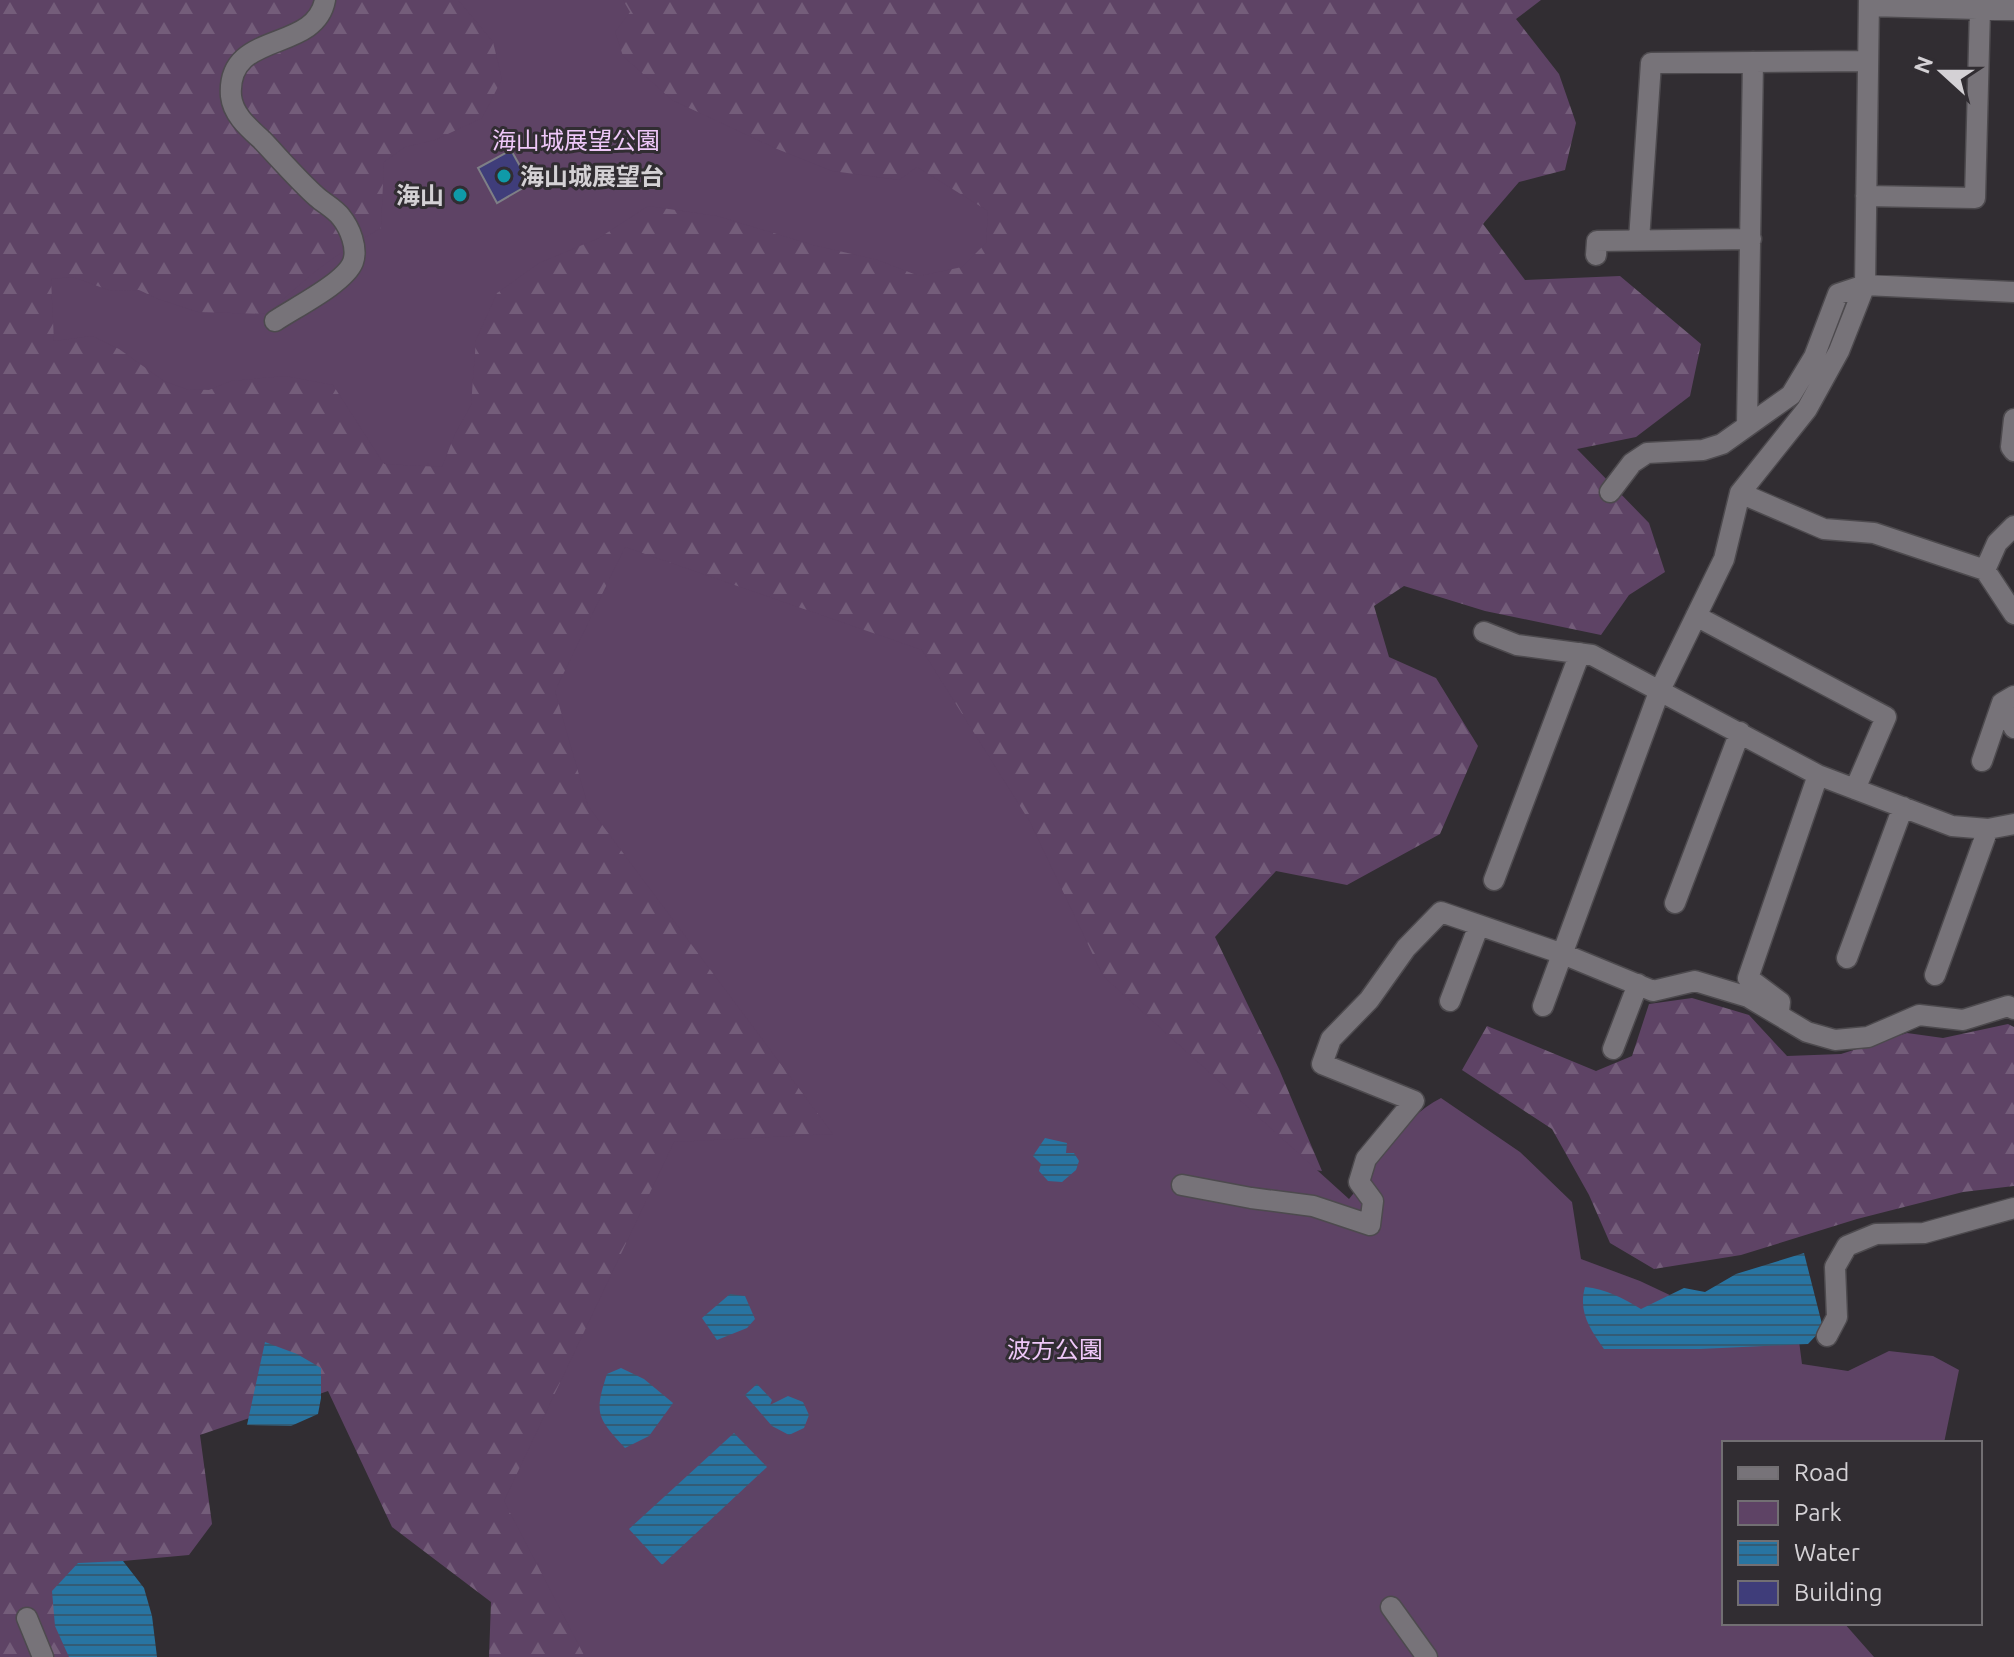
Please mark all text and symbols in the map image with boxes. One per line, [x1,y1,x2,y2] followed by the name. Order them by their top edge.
[1902,32,1982,112] north arrow
[1908,53,1937,77] text: N
[492,127,660,154] park label: 海山城展望公園
[520,163,664,190] place label: 海山城展望台
[495,167,513,185] marker: 海山城展望台
[396,182,444,209] place label: 海山
[451,186,469,204] marker: 海山
[1007,1336,1103,1363] park label: 波方公園
[1722,1441,1982,1625] legend
[1794,1459,1849,1486] text: Road
[1794,1499,1842,1526] text: Park
[1794,1539,1860,1566] text: Water
[1794,1579,1882,1606] text: Building

